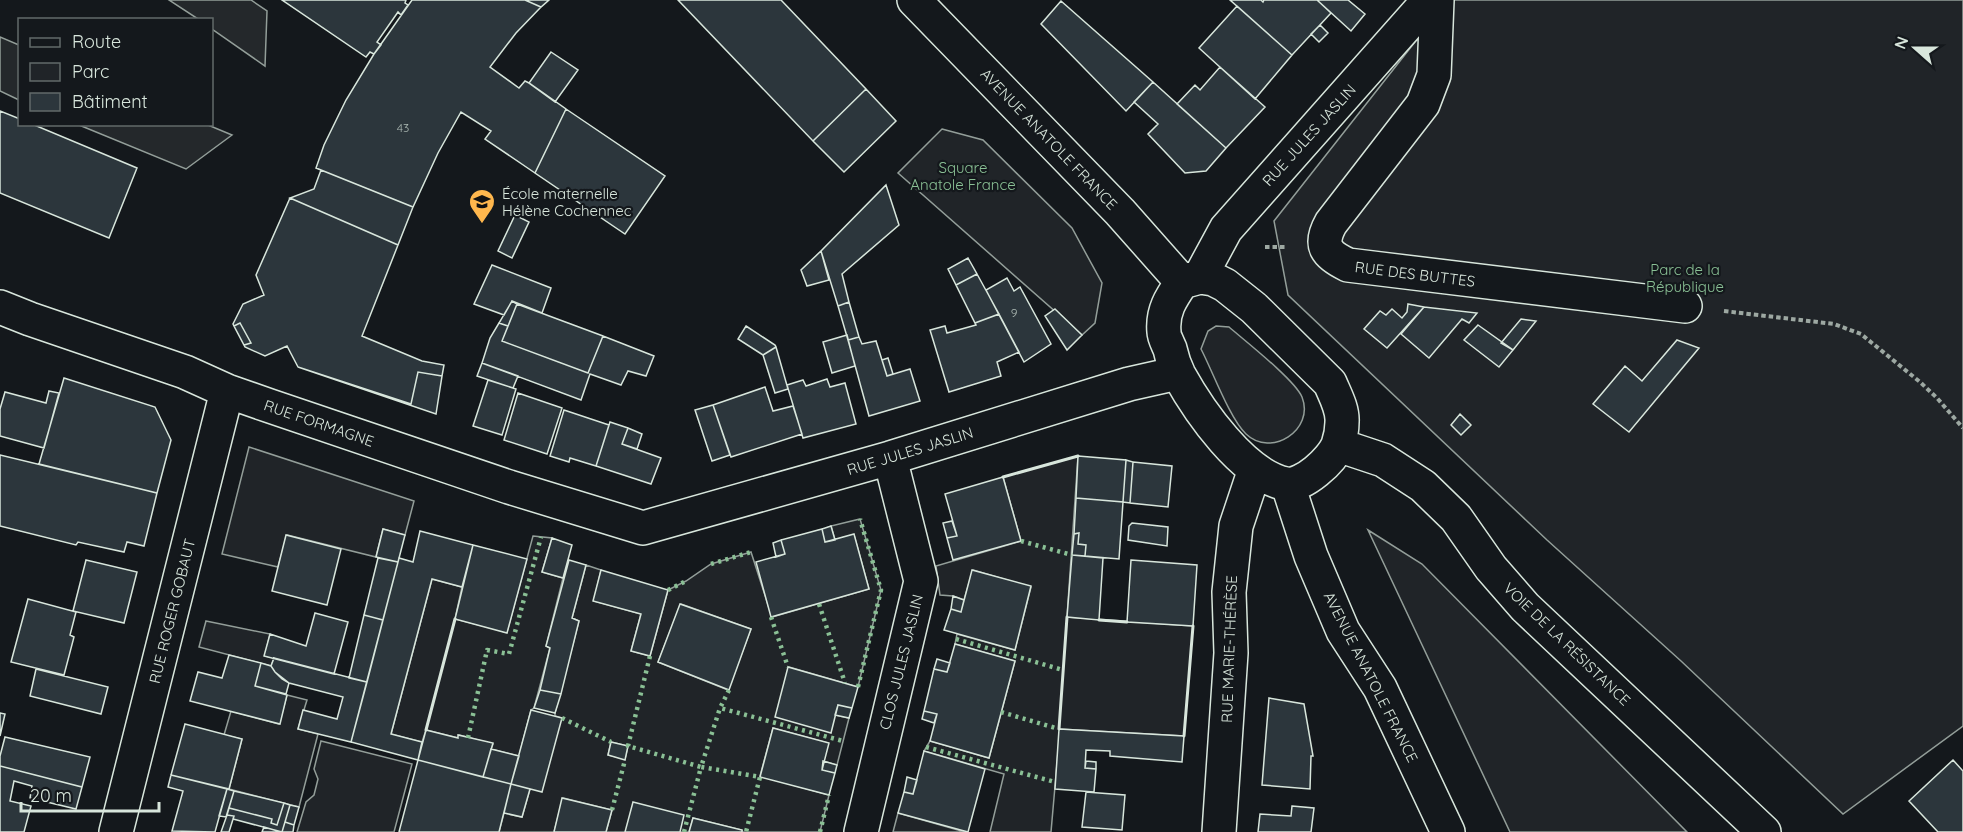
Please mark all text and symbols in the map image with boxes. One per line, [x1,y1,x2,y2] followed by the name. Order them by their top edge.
[18,18,213,126] legend
[1885,18,1945,78] north arrow
[72,30,121,53] text: Route
[1890,34,1912,52] text: N
[72,60,109,83] text: Parc
[977,64,1121,214] street label: AVENUE ANATOLE FRANCE
[1258,80,1360,190] street label: RUE JULES JASLIN
[72,90,148,113] text: Bâtiment
[397,120,409,135] house number: 43
[910,158,1016,194] park label: Square Anatole France
[502,184,632,220] place label: École maternelle Hélène Cochennec
[467,187,497,225] school or university icon: École maternelle Hélène Cochennec
[1354,257,1476,291] street label: RUE DES BUTTES
[1646,260,1724,296] park label: Parc de la République
[1011,305,1018,320] house number: 9
[261,395,377,451] street label: RUE FORMAGNE
[845,423,975,479] street label: RUE JULES JASLIN
[145,537,199,685] street label: RUE ROGER GOBAUT
[1217,575,1241,723] street label: RUE MARIE-THÉRÈSE
[1500,578,1634,710] street label: VOIE DE LA RÉSISTANCE
[1320,589,1422,765] street label: AVENUE ANATOLE FRANCE
[875,592,927,732] street label: CLOS JULES JASLIN
[21,775,159,813] scale bar
[30,784,72,807] text: 20 m

